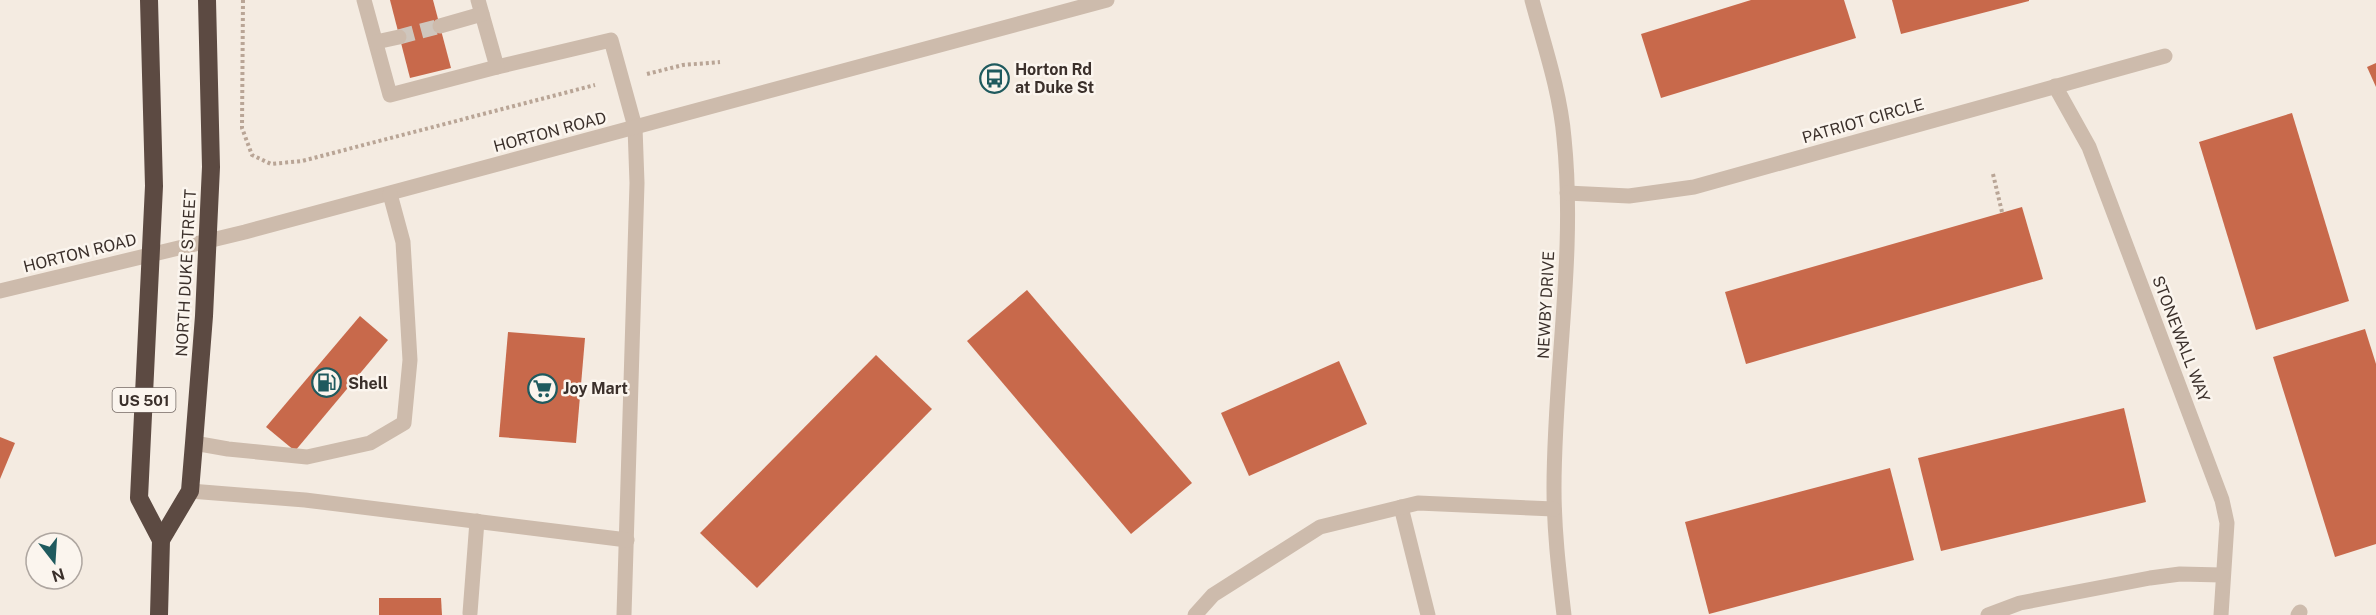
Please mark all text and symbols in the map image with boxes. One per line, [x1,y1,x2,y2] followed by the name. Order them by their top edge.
[1015,60,1095,97] place label: Horton Rd at Duke St
[978,62,1010,94] bus stop icon: Horton Rd at Duke St
[1800,95,1926,147] street label: PATRIOT CIRCLE
[491,108,609,156] street label: HORTON ROAD
[172,188,200,357] street label: NORTH DUKE STREET
[21,230,139,276] street label: HORTON ROAD
[1534,251,1558,359] street label: NEWBY DRIVE
[2148,273,2214,405] street label: STONEWALL WAY
[311,367,343,399] fuel station icon: Shell
[526,372,558,404] supermarket icon: Joy Mart
[348,374,388,393] place label: Shell
[563,379,628,398] place label: Joy Mart
[112,388,176,412] road number: US 501
[24,531,84,591] north arrow
[49,564,67,586] text: N

